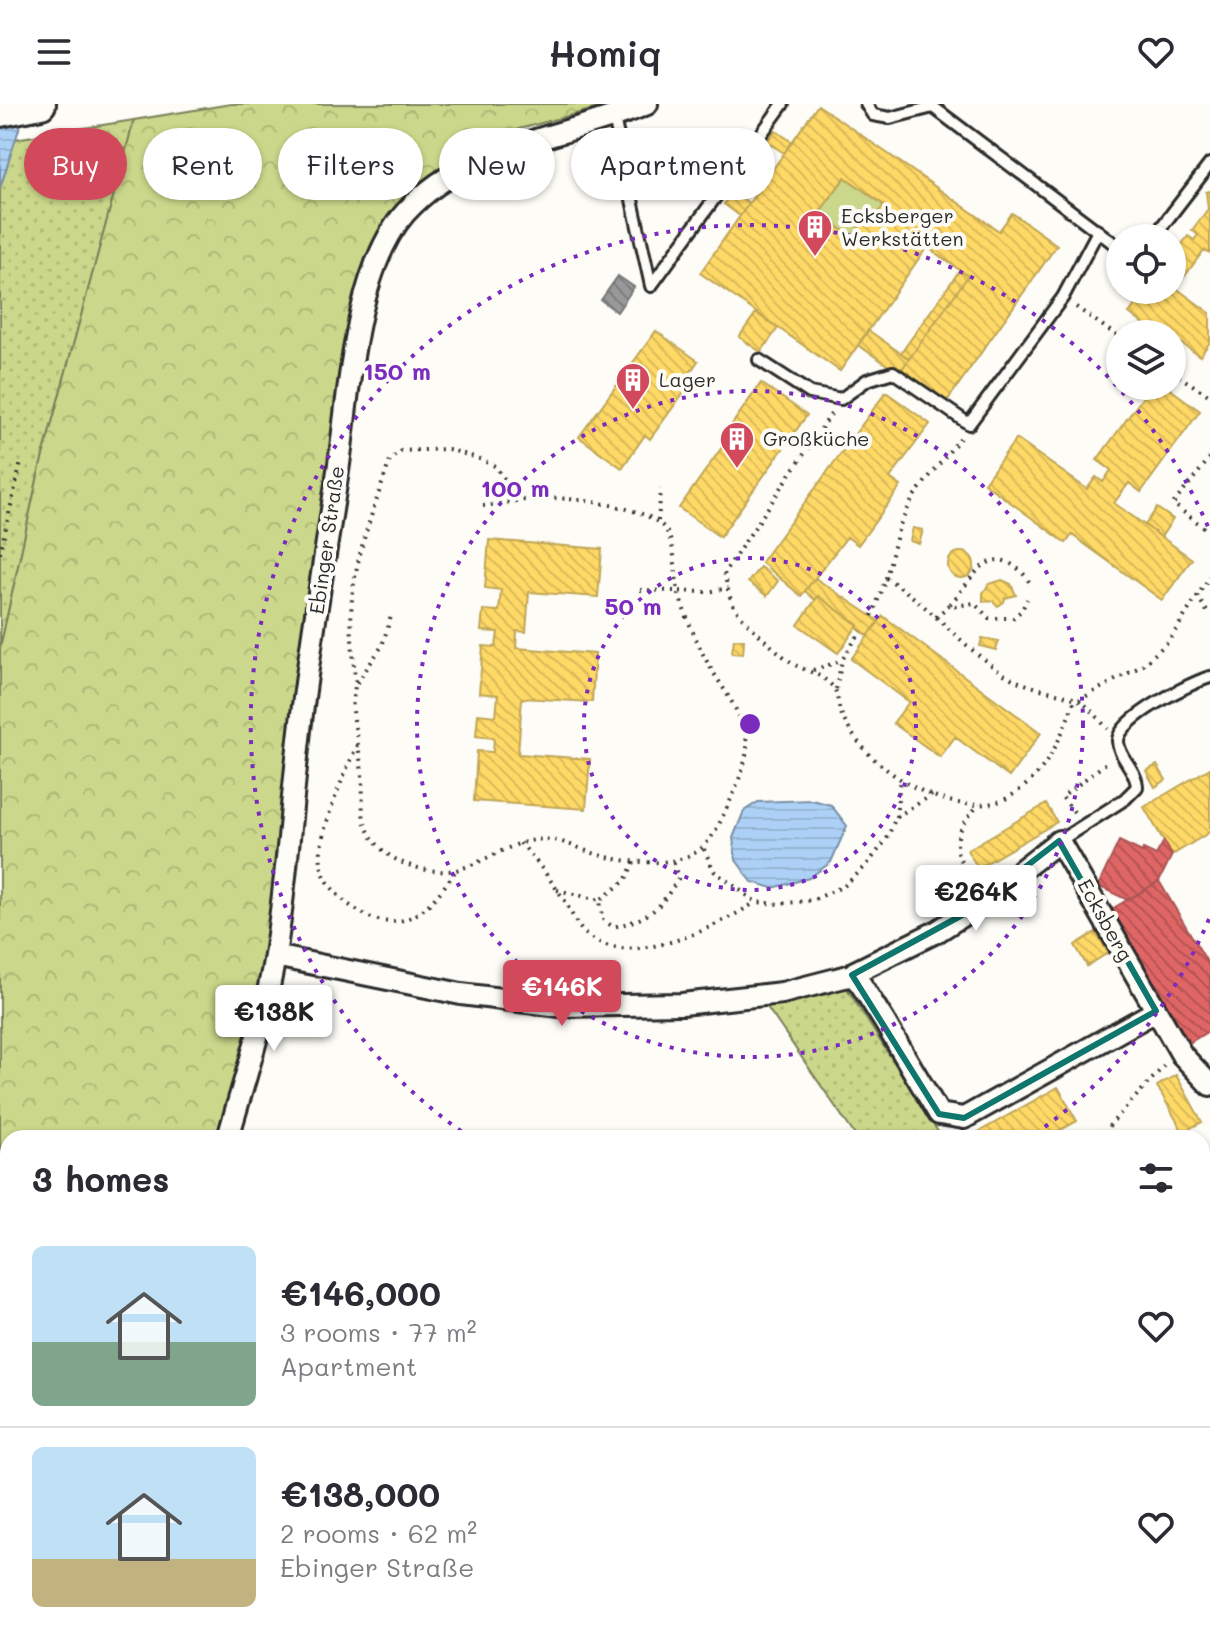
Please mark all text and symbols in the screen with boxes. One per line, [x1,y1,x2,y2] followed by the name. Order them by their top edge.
[548,29,662,76] text: Homiq
[32,30,76,74] icon: menu
[1134,30,1178,74] icon: heart
[24,128,127,200] chip: Buy
[143,128,262,200] chip: Rent
[278,128,423,200] chip: Filters
[439,128,555,200] chip: New
[571,128,775,200] chip: Apartment
[841,202,964,251] place label: Ecksberger Werkstätten
[796,208,834,258] building icon: Ecksberger Werkstätten
[1106,224,1186,400] map controls
[1106,224,1186,304] button: locate
[1106,320,1186,400] button: layers
[363,355,431,386] text: 150 m
[614,361,652,411] building icon: Lager
[659,366,716,392] place label: Lager
[718,420,756,470] building icon: Großküche
[763,425,869,451] place label: Großküche
[303,464,349,616] street label: Ebinger Straße
[480,472,550,503] text: 100 m
[604,590,662,621] text: 50 m
[736,710,764,738] centre of rings
[920,865,1032,933] pin: €264K
[934,874,1018,908] text: €264K
[1073,874,1139,965] street label: Ecksberg
[506,960,618,1028] pin: €146K
[521,969,603,1003] text: €146K
[218,985,330,1053] pin: €138K
[233,994,315,1028] text: €138K
[32,1156,169,1201] text: 3 homes
[1134,1156,1178,1200] icon: filters
[280,1270,441,1315] text: €146,000
[96,1278,192,1374] icon: home
[1134,1304,1178,1348] icon: heart
[280,1315,477,1349] text: 3 rooms · 77 m²
[280,1349,417,1383] text: Apartment
[280,1471,440,1516] text: €138,000
[96,1479,192,1575] icon: home
[1134,1505,1178,1549] icon: heart
[280,1516,477,1550] text: 2 rooms · 62 m²
[280,1550,474,1584] text: Ebinger Straße

